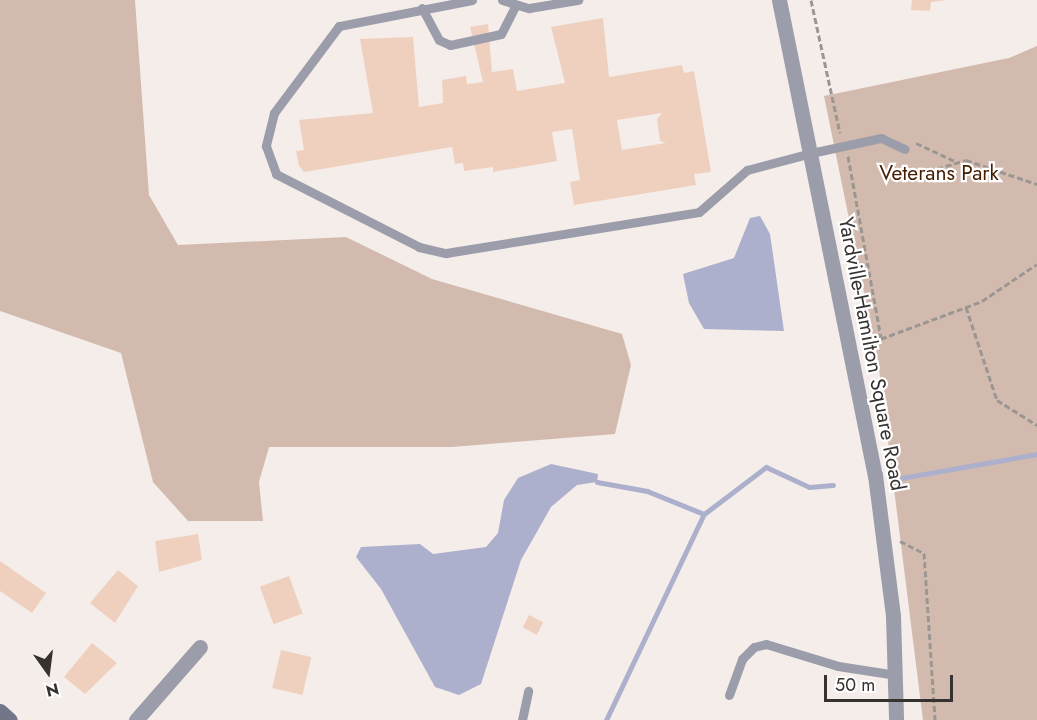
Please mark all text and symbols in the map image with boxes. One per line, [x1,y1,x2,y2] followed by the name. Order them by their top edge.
[879,160,999,186] park label: Veterans Park
[833,215,911,493] street label: Yardville-Hamilton Square Road
[18,642,78,702] north arrow
[827,663,956,701] scale bar
[835,672,875,698] text: 50 m
[44,677,61,703] text: N

